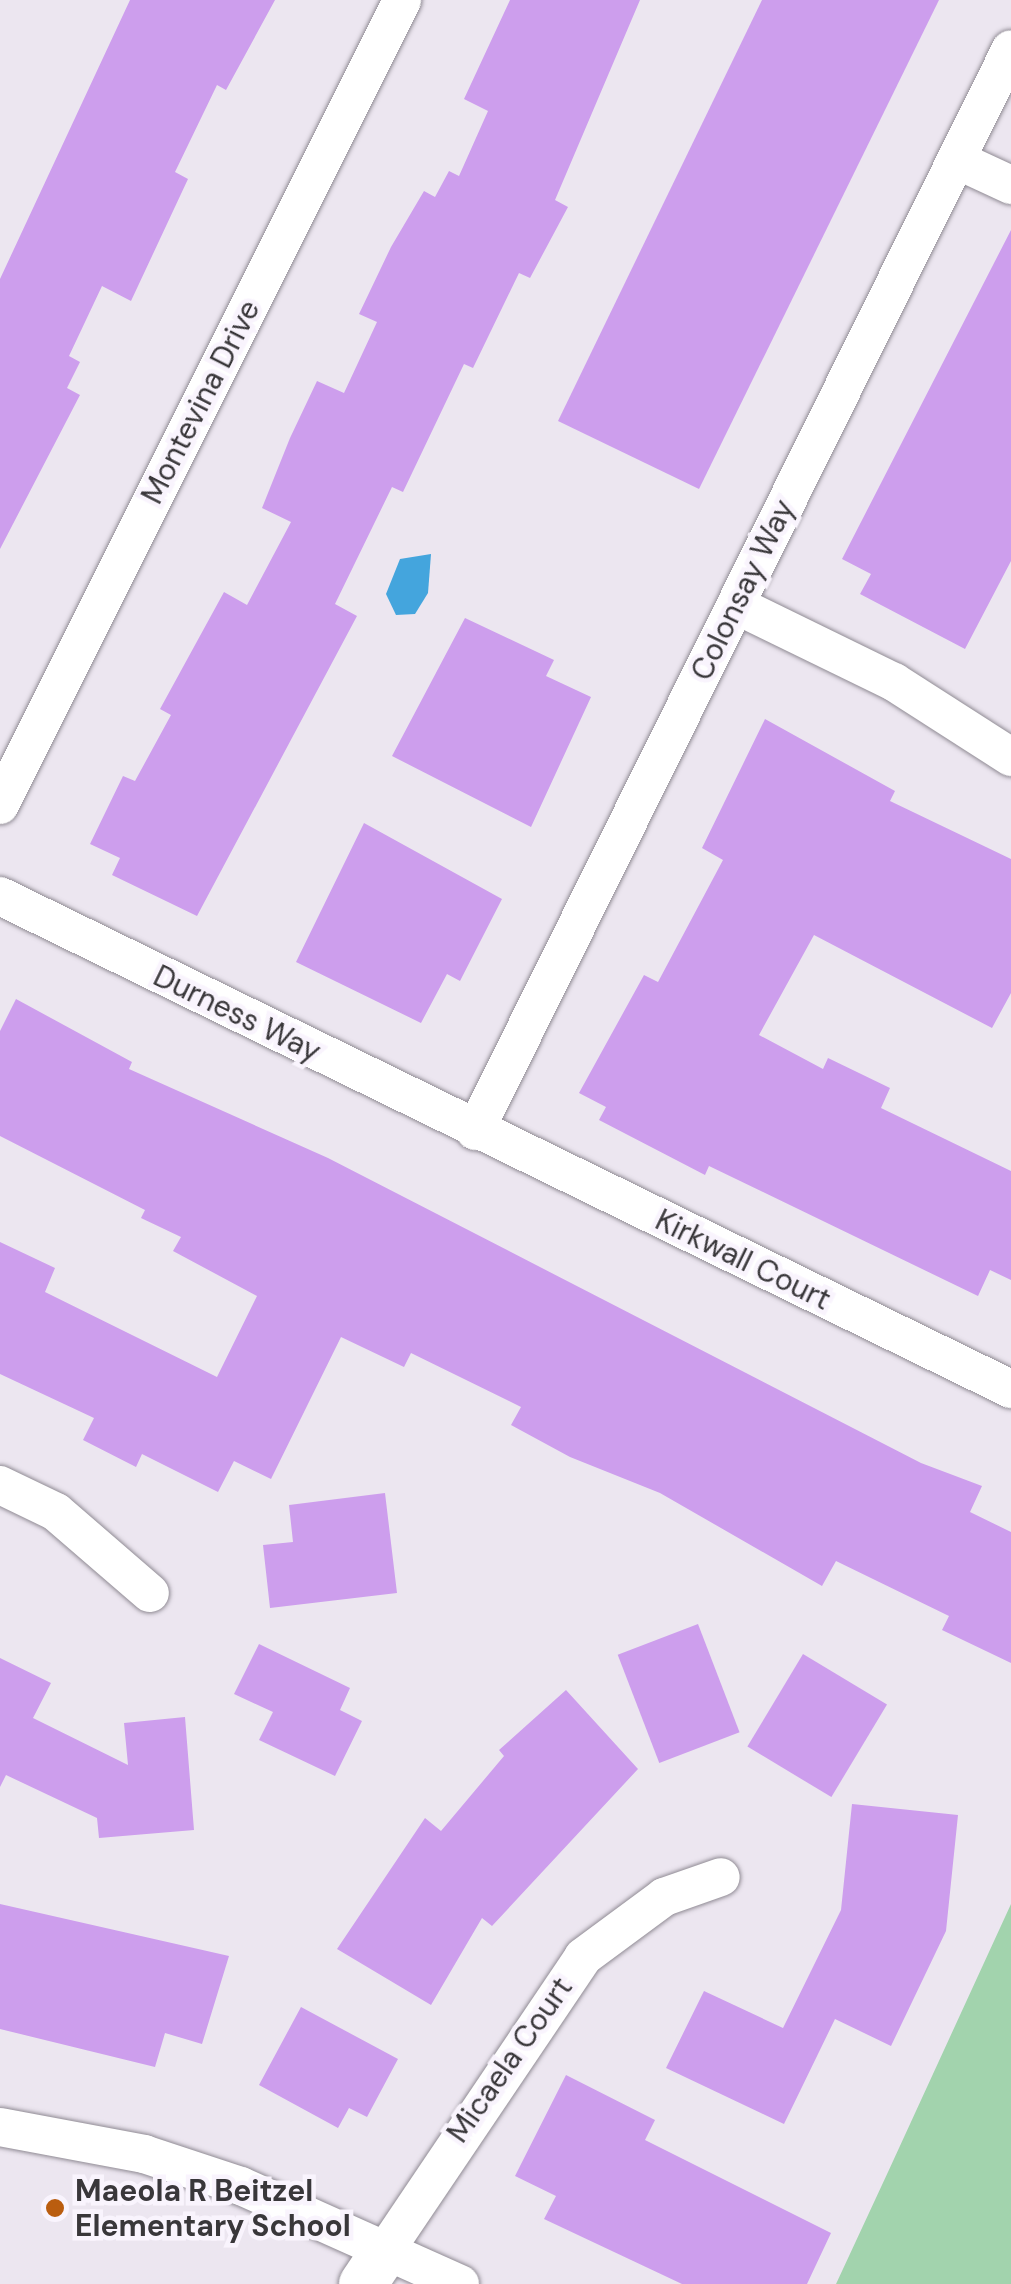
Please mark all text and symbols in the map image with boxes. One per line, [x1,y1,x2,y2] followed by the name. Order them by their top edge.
[134,294,268,510] street label: Montevina Drive
[684,494,802,686] street label: Colonsay Way
[148,958,326,1070] street label: Durness Way
[650,1202,836,1318] street label: Kirkwall Court
[440,1971,580,2149] street label: Micaela Court
[75,2173,351,2244] place label: Maeola R Beitzel Elementary School
[44,2197,66,2219] marker: Maeola R Beitzel Elementary School

